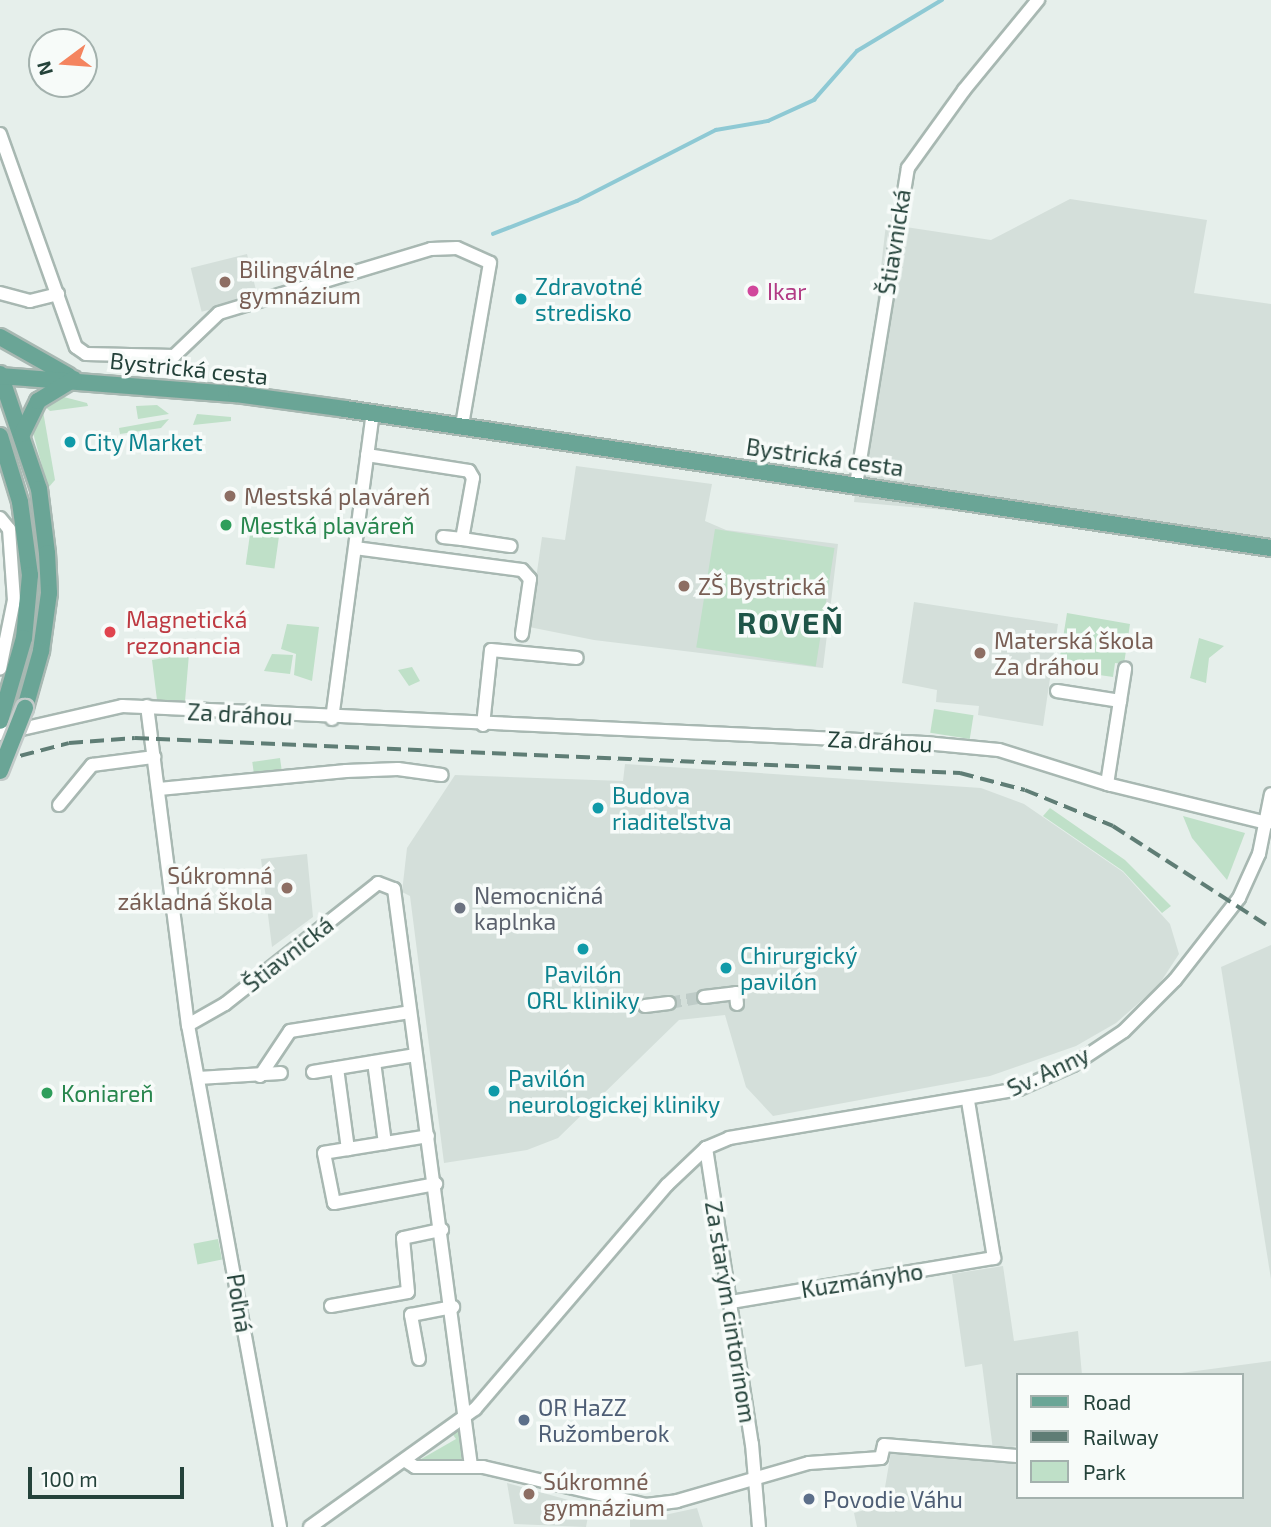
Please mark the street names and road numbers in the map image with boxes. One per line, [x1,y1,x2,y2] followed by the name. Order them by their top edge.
[872,187,916,297] street label: Štiavnická
[108,346,270,390] street label: Bystrická cesta
[744,432,906,482] street label: Bystrická cesta
[187,697,293,731] street label: Za dráhou
[827,724,933,758] street label: Za dráhou
[237,910,339,998] street label: Štiavnická
[1002,1040,1094,1102] street label: Sv. Anny
[700,1199,762,1425] street label: Za starým cintorínom
[799,1257,925,1303] street label: Kuzmányho
[222,1272,258,1334] street label: Poľná

